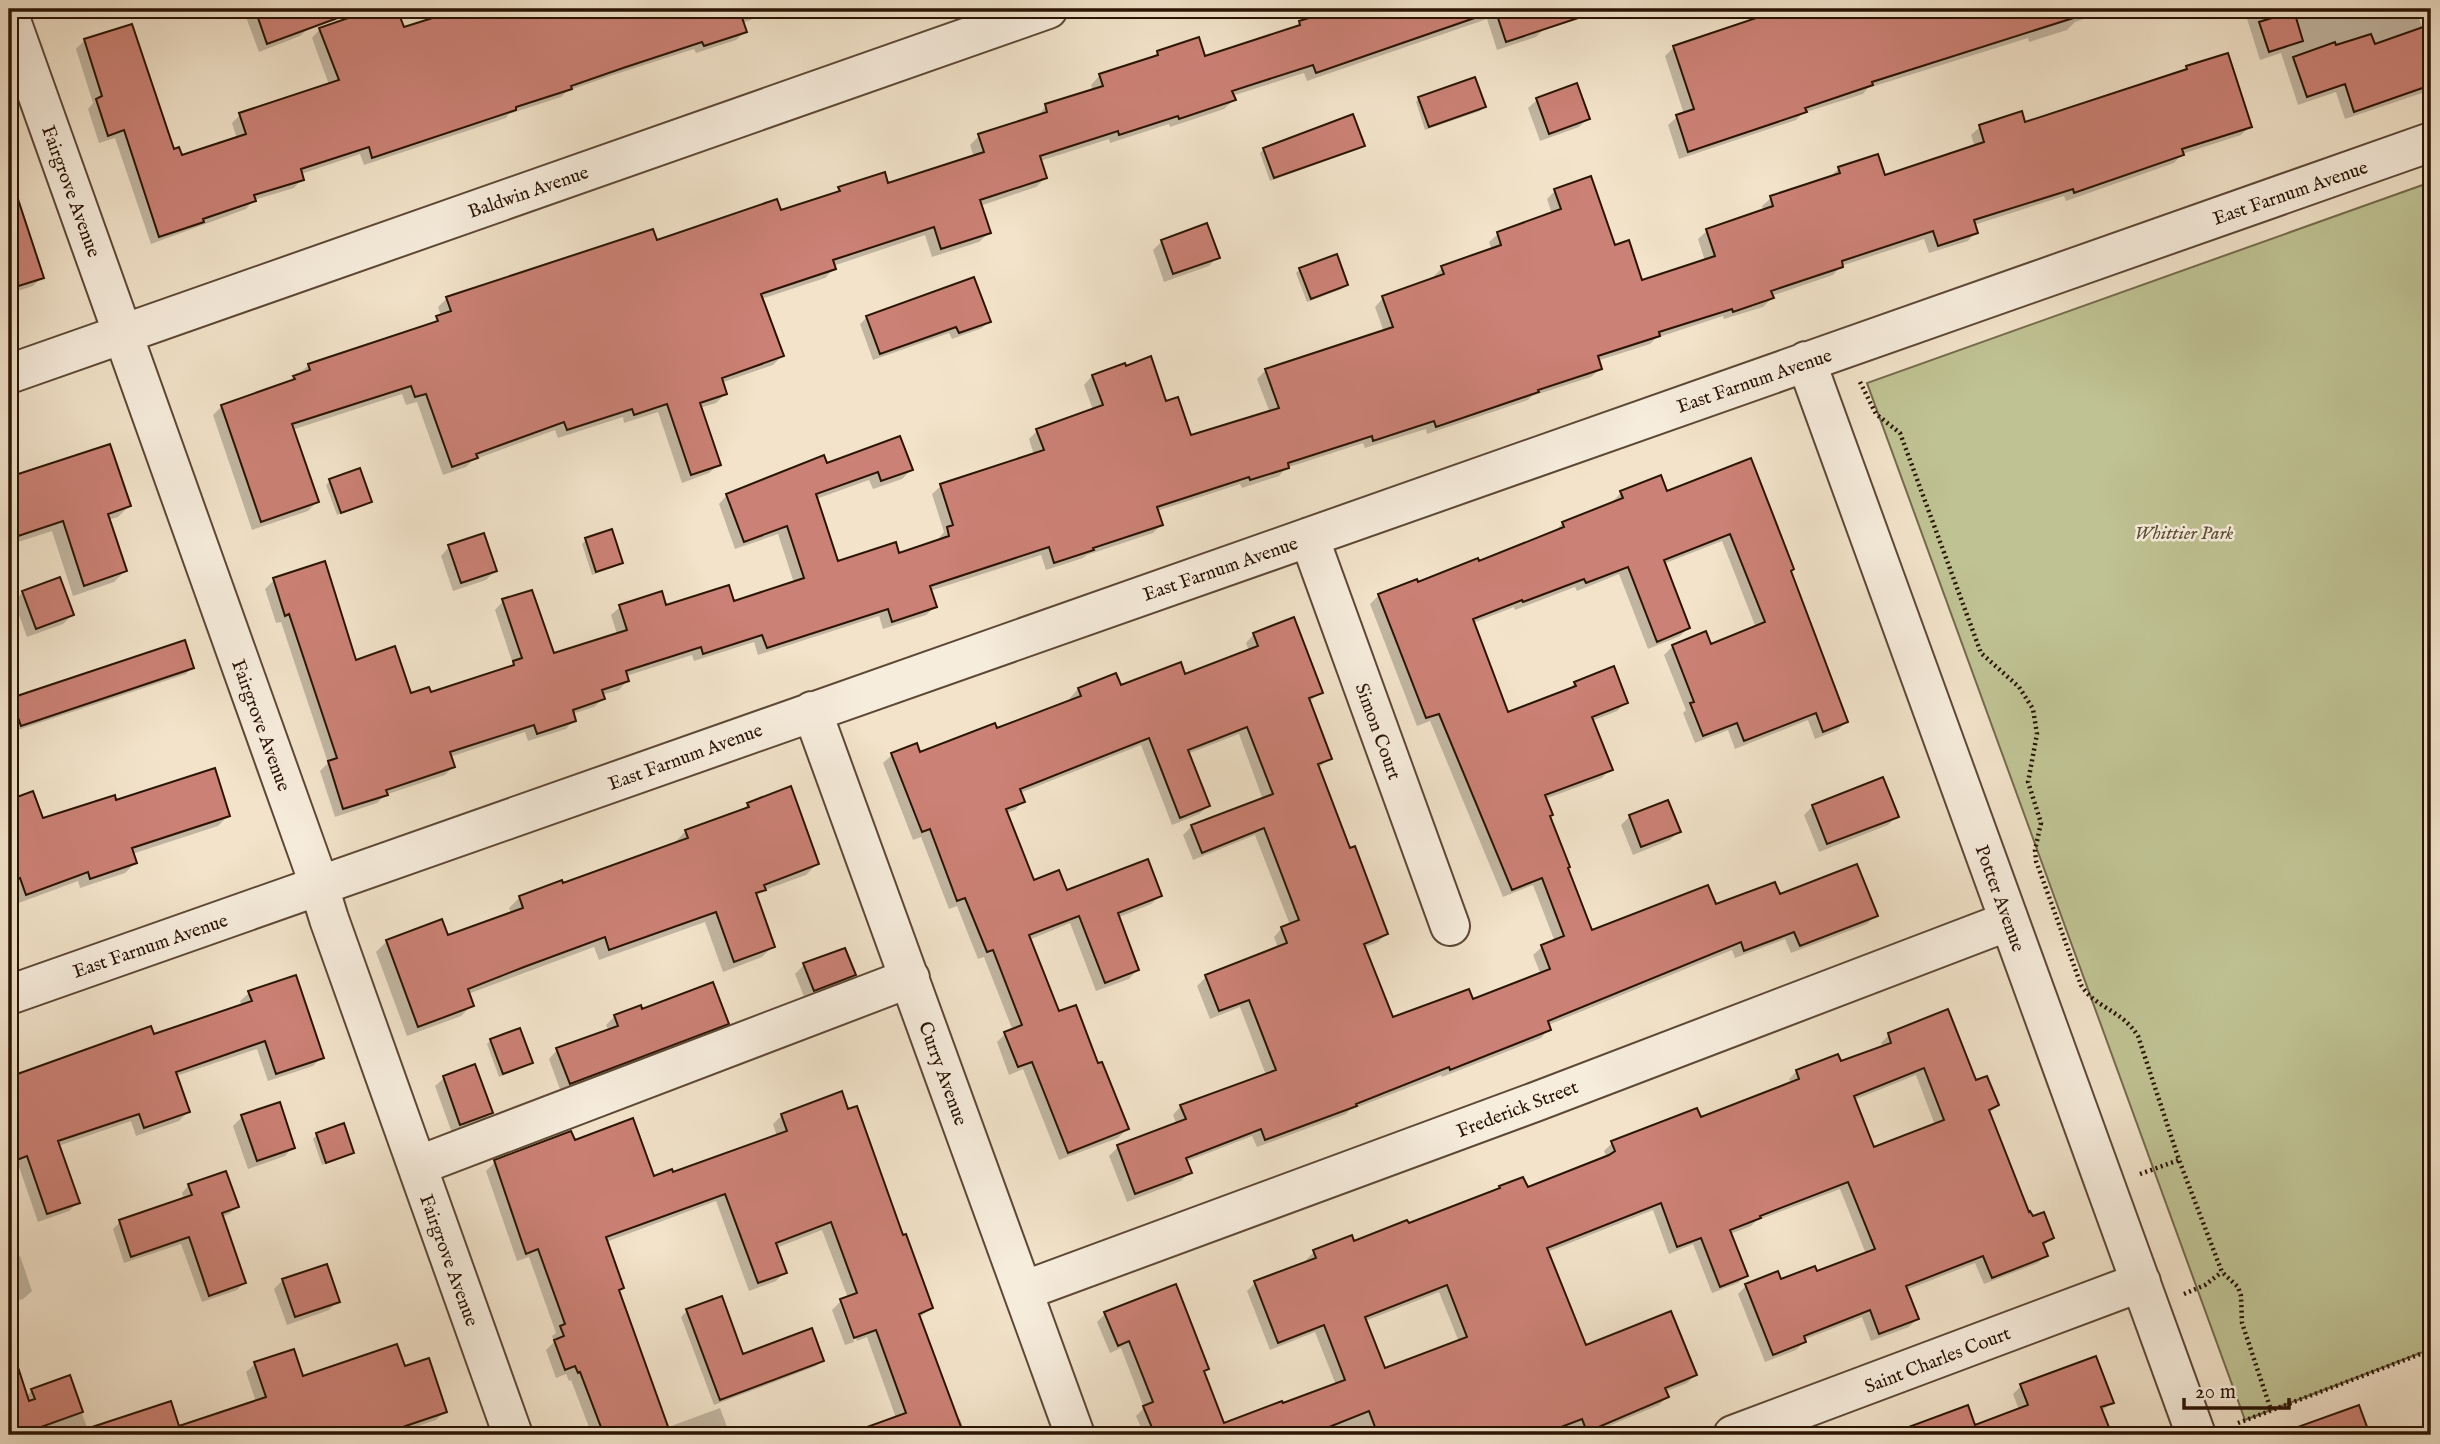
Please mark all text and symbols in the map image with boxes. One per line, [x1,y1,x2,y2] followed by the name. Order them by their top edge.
[35,122,105,261] street label: Fairgrove Avenue
[2210,156,2372,232] street label: East Farnum Avenue
[465,161,592,225] street label: Baldwin Avenue
[1674,344,1836,420] street label: East Farnum Avenue
[2135,522,2234,546] park label: Whittier Park
[1140,532,1302,608] street label: East Farnum Avenue
[225,656,295,795] street label: Fairgrove Avenue
[1349,680,1406,784] street label: Simon Court
[605,719,766,797] street label: East Farnum Avenue
[1969,842,2030,956] street label: Potter Avenue
[70,909,232,985] street label: East Farnum Avenue
[912,1018,972,1129] street label: Curry Avenue
[1454,1076,1582,1144] street label: Frederick Street
[413,1191,483,1330] street label: Fairgrove Avenue
[1861,1322,2015,1400] street label: Saint Charles Court
[2184,1367,2290,1411] scale bar
[2195,1379,2236,1406] text: 20 m

